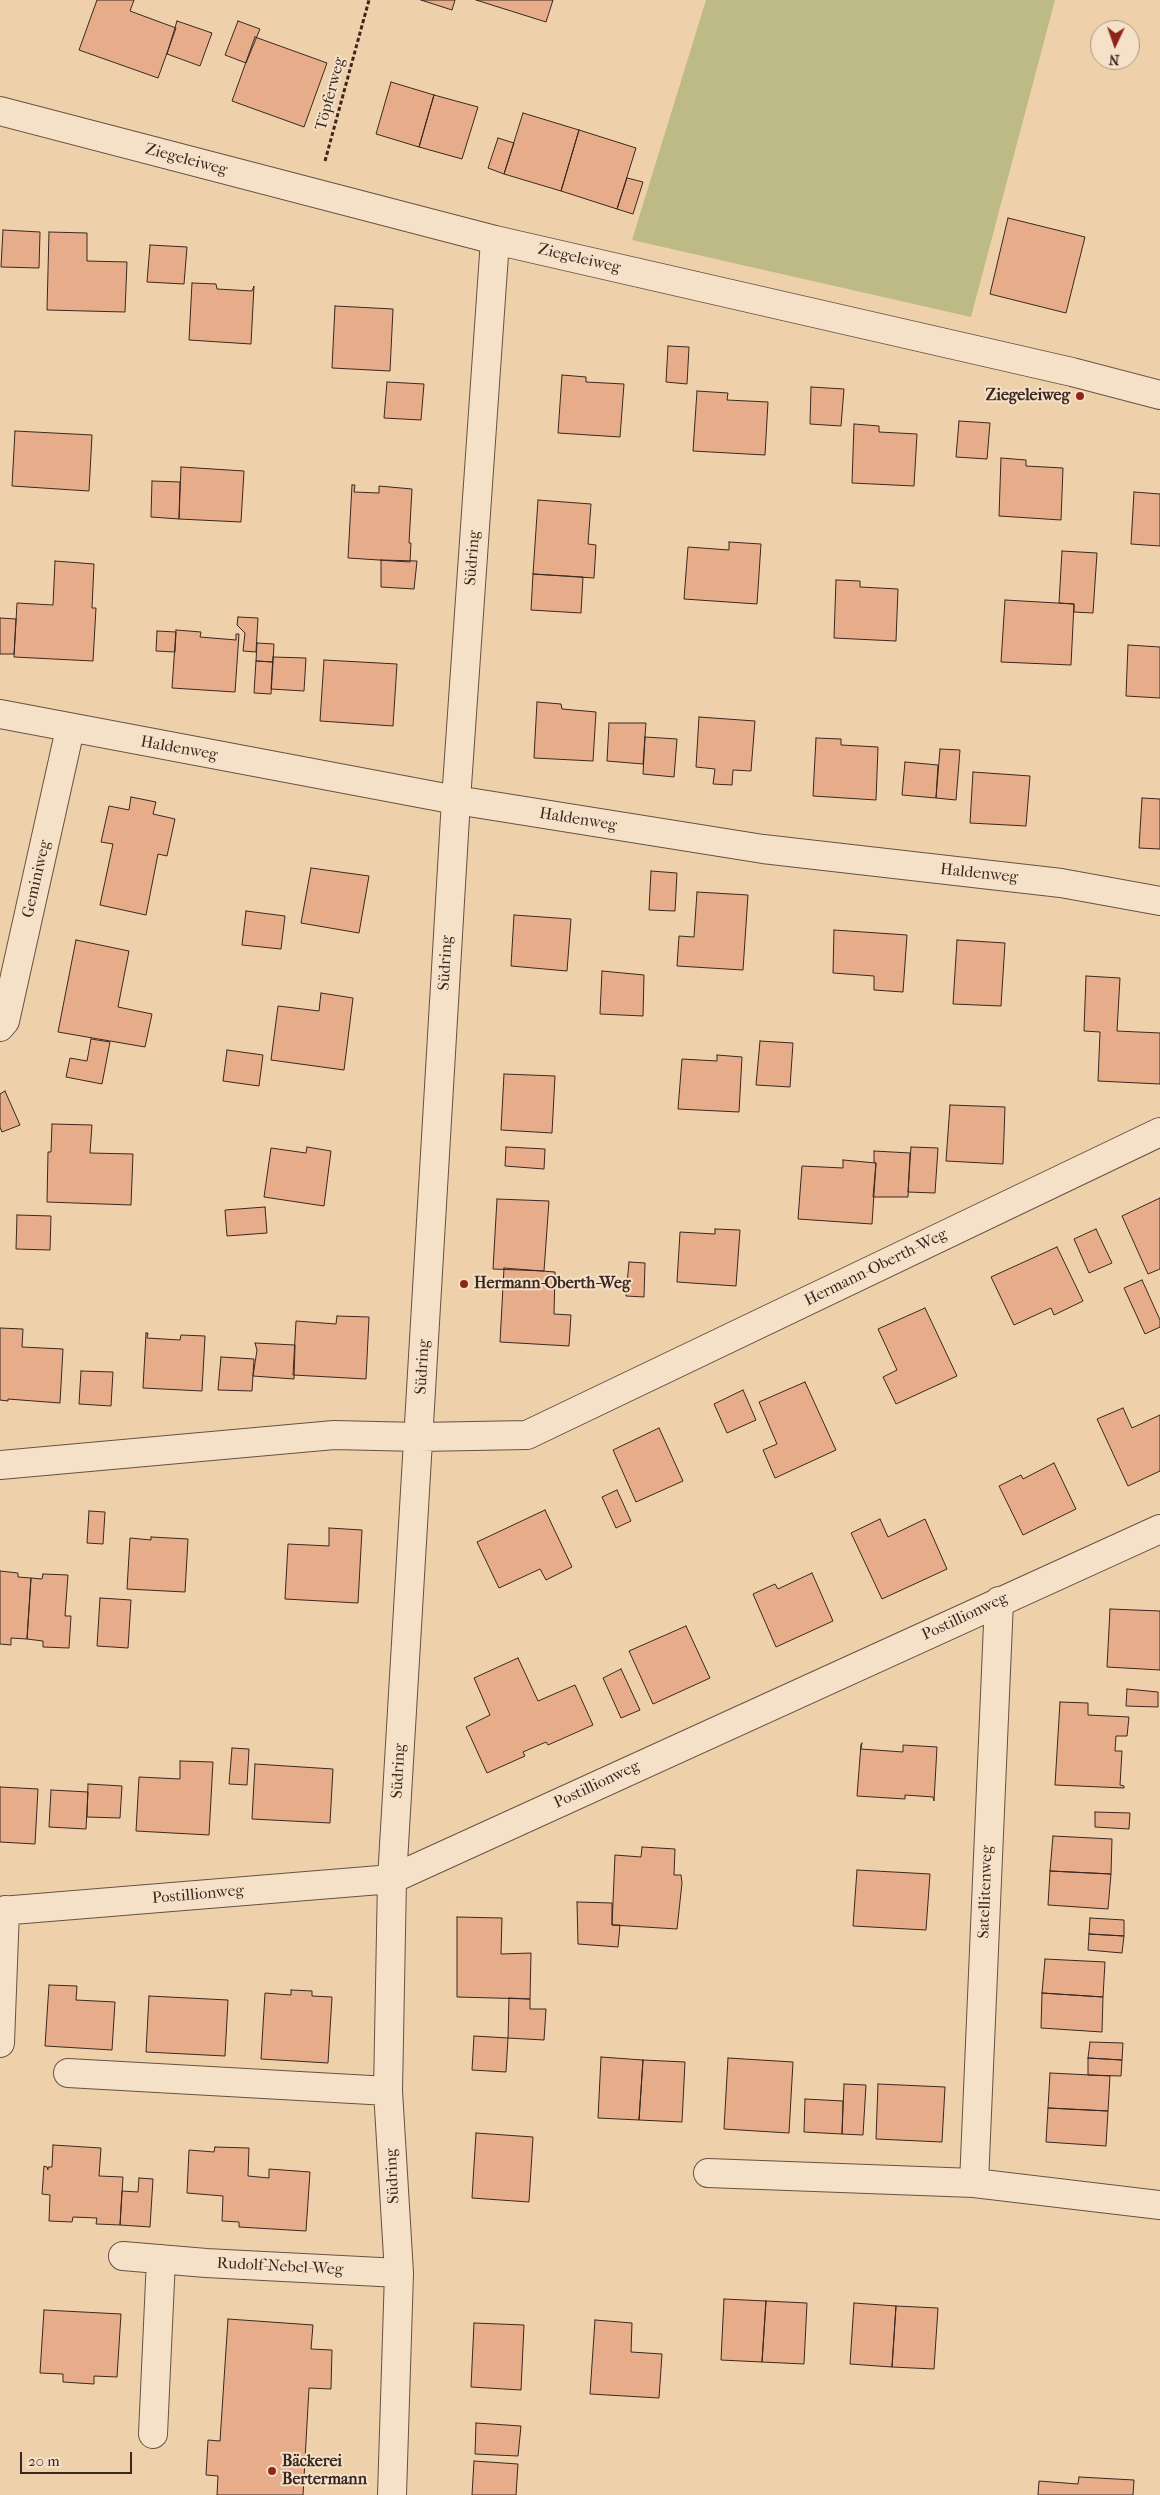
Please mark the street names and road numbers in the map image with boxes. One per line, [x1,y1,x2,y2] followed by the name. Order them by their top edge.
[312,55,350,133] street label: Töpferweg
[143,140,229,180] street label: Ziegeleiweg
[536,240,622,278] street label: Ziegeleiweg
[461,530,485,586] street label: Südring
[139,733,219,765] street label: Haldenweg
[538,804,618,836] street label: Haldenweg
[19,838,55,920] street label: Geminiweg
[939,860,1019,888] street label: Haldenweg
[435,935,457,991] street label: Südring
[801,1225,951,1311] street label: Hermann-Oberth-Weg
[412,1339,434,1395] street label: Südring
[919,1589,1011,1645] street label: Postillionweg
[388,1743,410,1799] street label: Südring
[551,1757,643,1813] street label: Postillionweg
[975,1845,997,1939] street label: Satellitenweg
[151,1881,245,1909] street label: Postillionweg
[382,2148,404,2204] street label: Südring
[216,2254,344,2280] street label: Rudolf-Nebel-Weg

